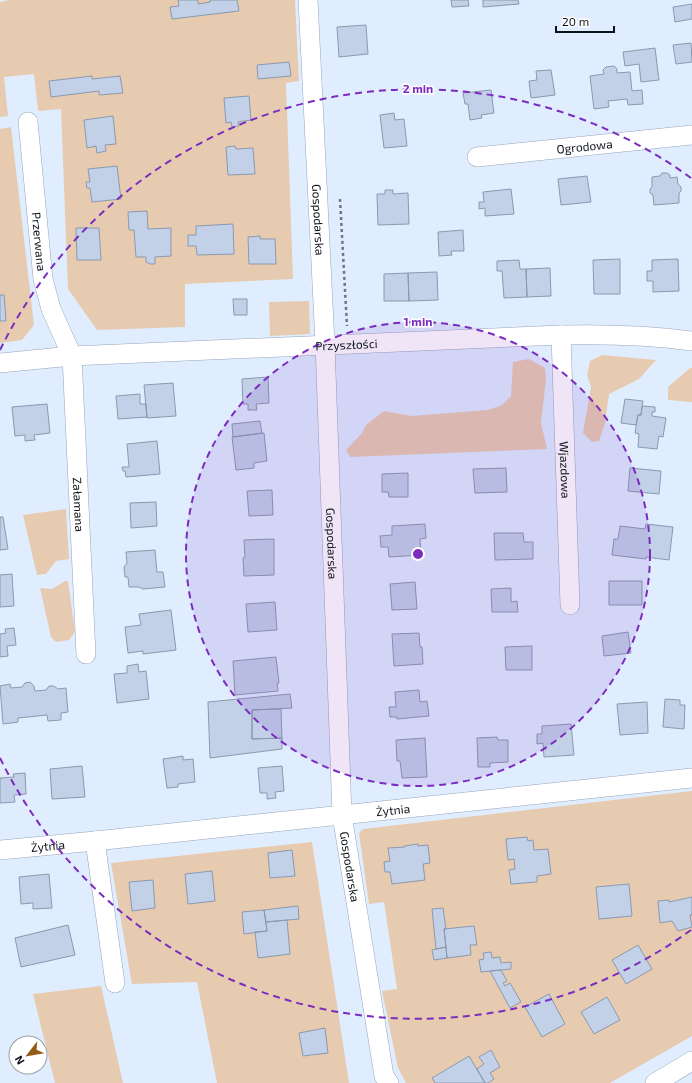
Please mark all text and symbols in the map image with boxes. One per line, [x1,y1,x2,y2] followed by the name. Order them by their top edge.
[556,8,614,34] scale bar
[562,14,589,28] text: 20 m
[403,81,433,95] text: 2 min
[556,136,613,156] street label: Ogrodowa
[310,184,328,256] street label: Gospodarska
[30,211,49,272] street label: Przerwana
[404,314,432,328] text: 1 min
[315,336,378,353] street label: Przyszłości
[557,441,573,499] street label: Wjazdowa
[71,477,87,532] street label: Załamana
[324,508,340,579] street label: Gospodarska
[411,547,425,561] centre of rings
[375,801,411,818] street label: Żytnia
[338,830,363,903] street label: Gospodarska
[30,837,65,854] street label: Żytnia
[8,1035,48,1075] north arrow
[11,1054,27,1067] text: N

